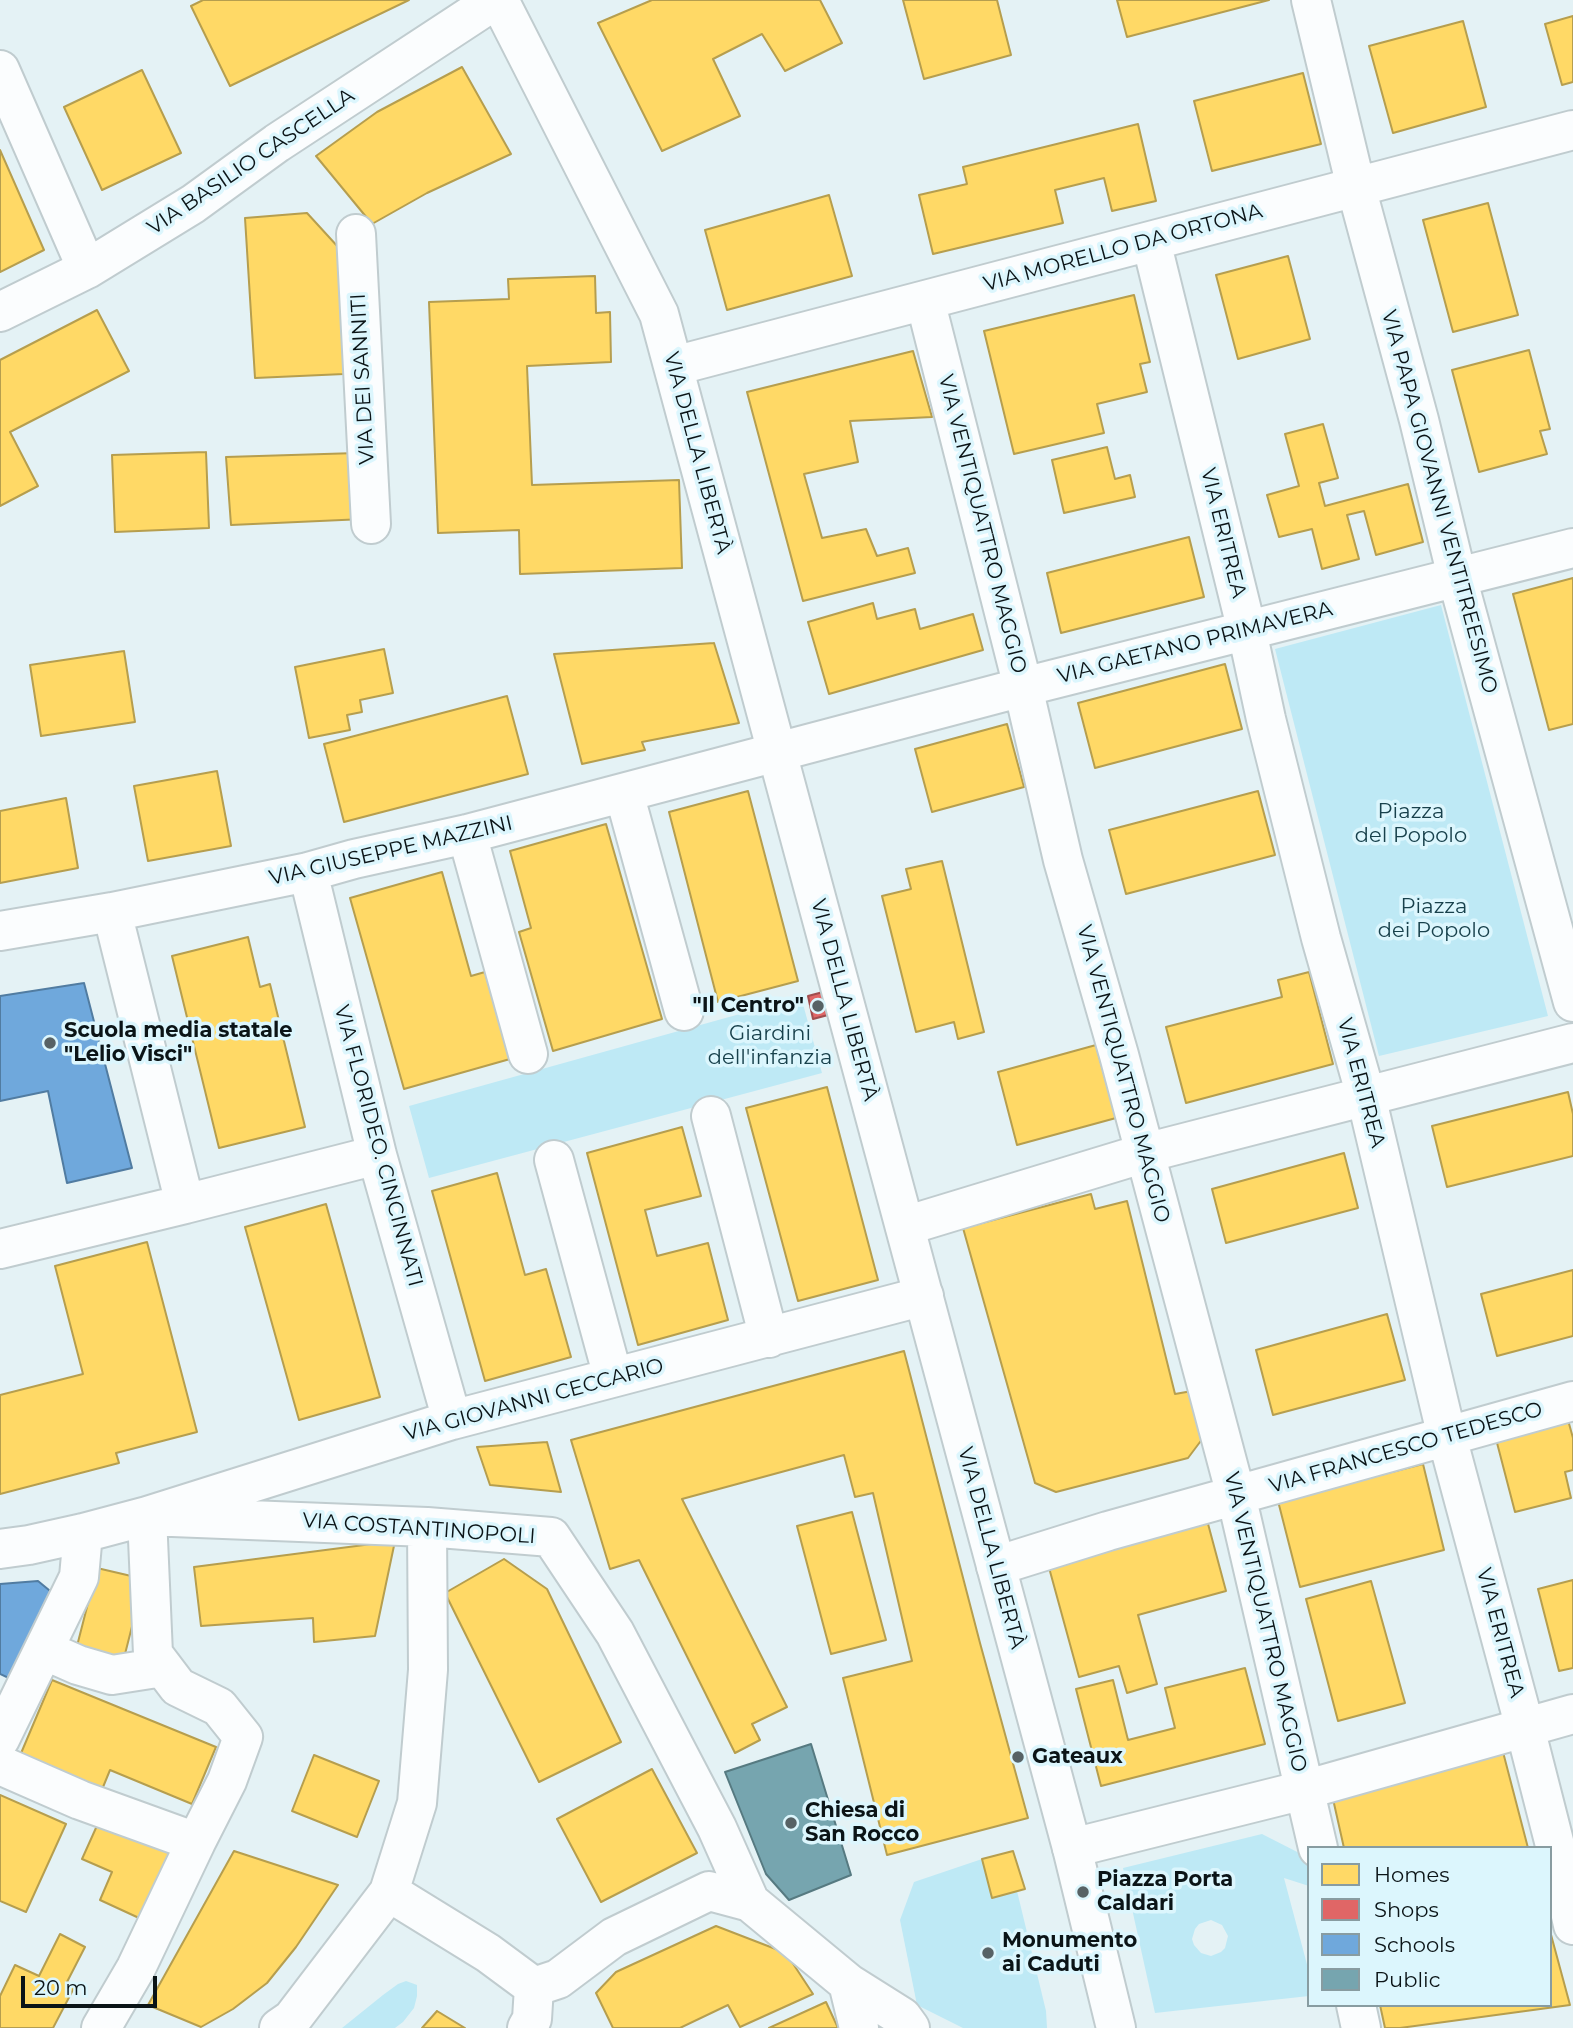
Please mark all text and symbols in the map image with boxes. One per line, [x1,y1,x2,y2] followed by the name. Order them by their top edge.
[143,83,359,241] street label: VIA BASILIO CASCELLA
[981,199,1265,297] street label: VIA MORELLO DA ORTONA
[346,293,380,465] street label: VIA DEI SANNITI
[1376,308,1502,696] street label: VIA PAPA GIOVANNI VENTITREESIMO
[658,349,736,557] street label: VIA DELLA LIBERTÀ
[933,372,1031,676] street label: VIA VENTIQUATTRO MAGGIO
[1195,465,1251,601] street label: VIA ERITREA
[1055,597,1335,689] street label: VIA GAETANO PRIMAVERA
[1355,799,1467,849] park label: Piazza del Popolo
[267,811,515,891] street label: VIA GIUSEPPE MAZZINI
[1378,894,1490,944] park label: Piazza dei Popolo
[805,896,883,1104] street label: VIA DELLA LIBERTÀ
[1071,922,1175,1226] street label: VIA VENTIQUATTRO MAGGIO
[692,993,804,1019] place label: "Il Centro"
[810,998,826,1014] marker: "Il Centro"
[328,1002,428,1290] street label: VIA FLORIDEO. CINCINNATI
[1332,1015,1390,1151] street label: VIA ERITREA
[64,1018,292,1068] place label: Scuola media statale "Lelio Visci"
[708,1021,832,1071] park label: Giardini dell'infanzia
[42,1035,58,1051] marker: Scuola media statale "Lelio Visci"
[401,1353,667,1447] street label: VIA GIOVANNI CECCARIO
[1266,1397,1546,1499] street label: VIA FRANCESCO TEDESCO
[952,1444,1030,1652] street label: VIA DELLA LIBERTÀ
[1218,1469,1312,1775] street label: VIA VENTIQUATTRO MAGGIO
[302,1508,536,1550] street label: VIA COSTANTINOPOLI
[1471,1565,1529,1701] street label: VIA ERITREA
[1032,1744,1123,1770] place label: Gateaux
[1010,1749,1026,1765] marker: Gateaux
[805,1798,919,1848] place label: Chiesa di San Rocco
[783,1815,799,1831] marker: Chiesa di San Rocco
[1307,1846,1552,2007] legend
[1374,1862,1449,1887] text: Homes
[1097,1867,1233,1917] place label: Piazza Porta Caldari
[1075,1884,1091,1900] marker: Piazza Porta Caldari
[1374,1897,1439,1922] text: Shops
[1002,1928,1137,1978] place label: Monumento ai Caduti
[1374,1932,1455,1957] text: Schools
[980,1945,996,1961] marker: Monumento ai Caduti
[24,1962,161,2006] scale bar
[1374,1967,1441,1992] text: Public
[34,1975,88,2000] text: 20 m

